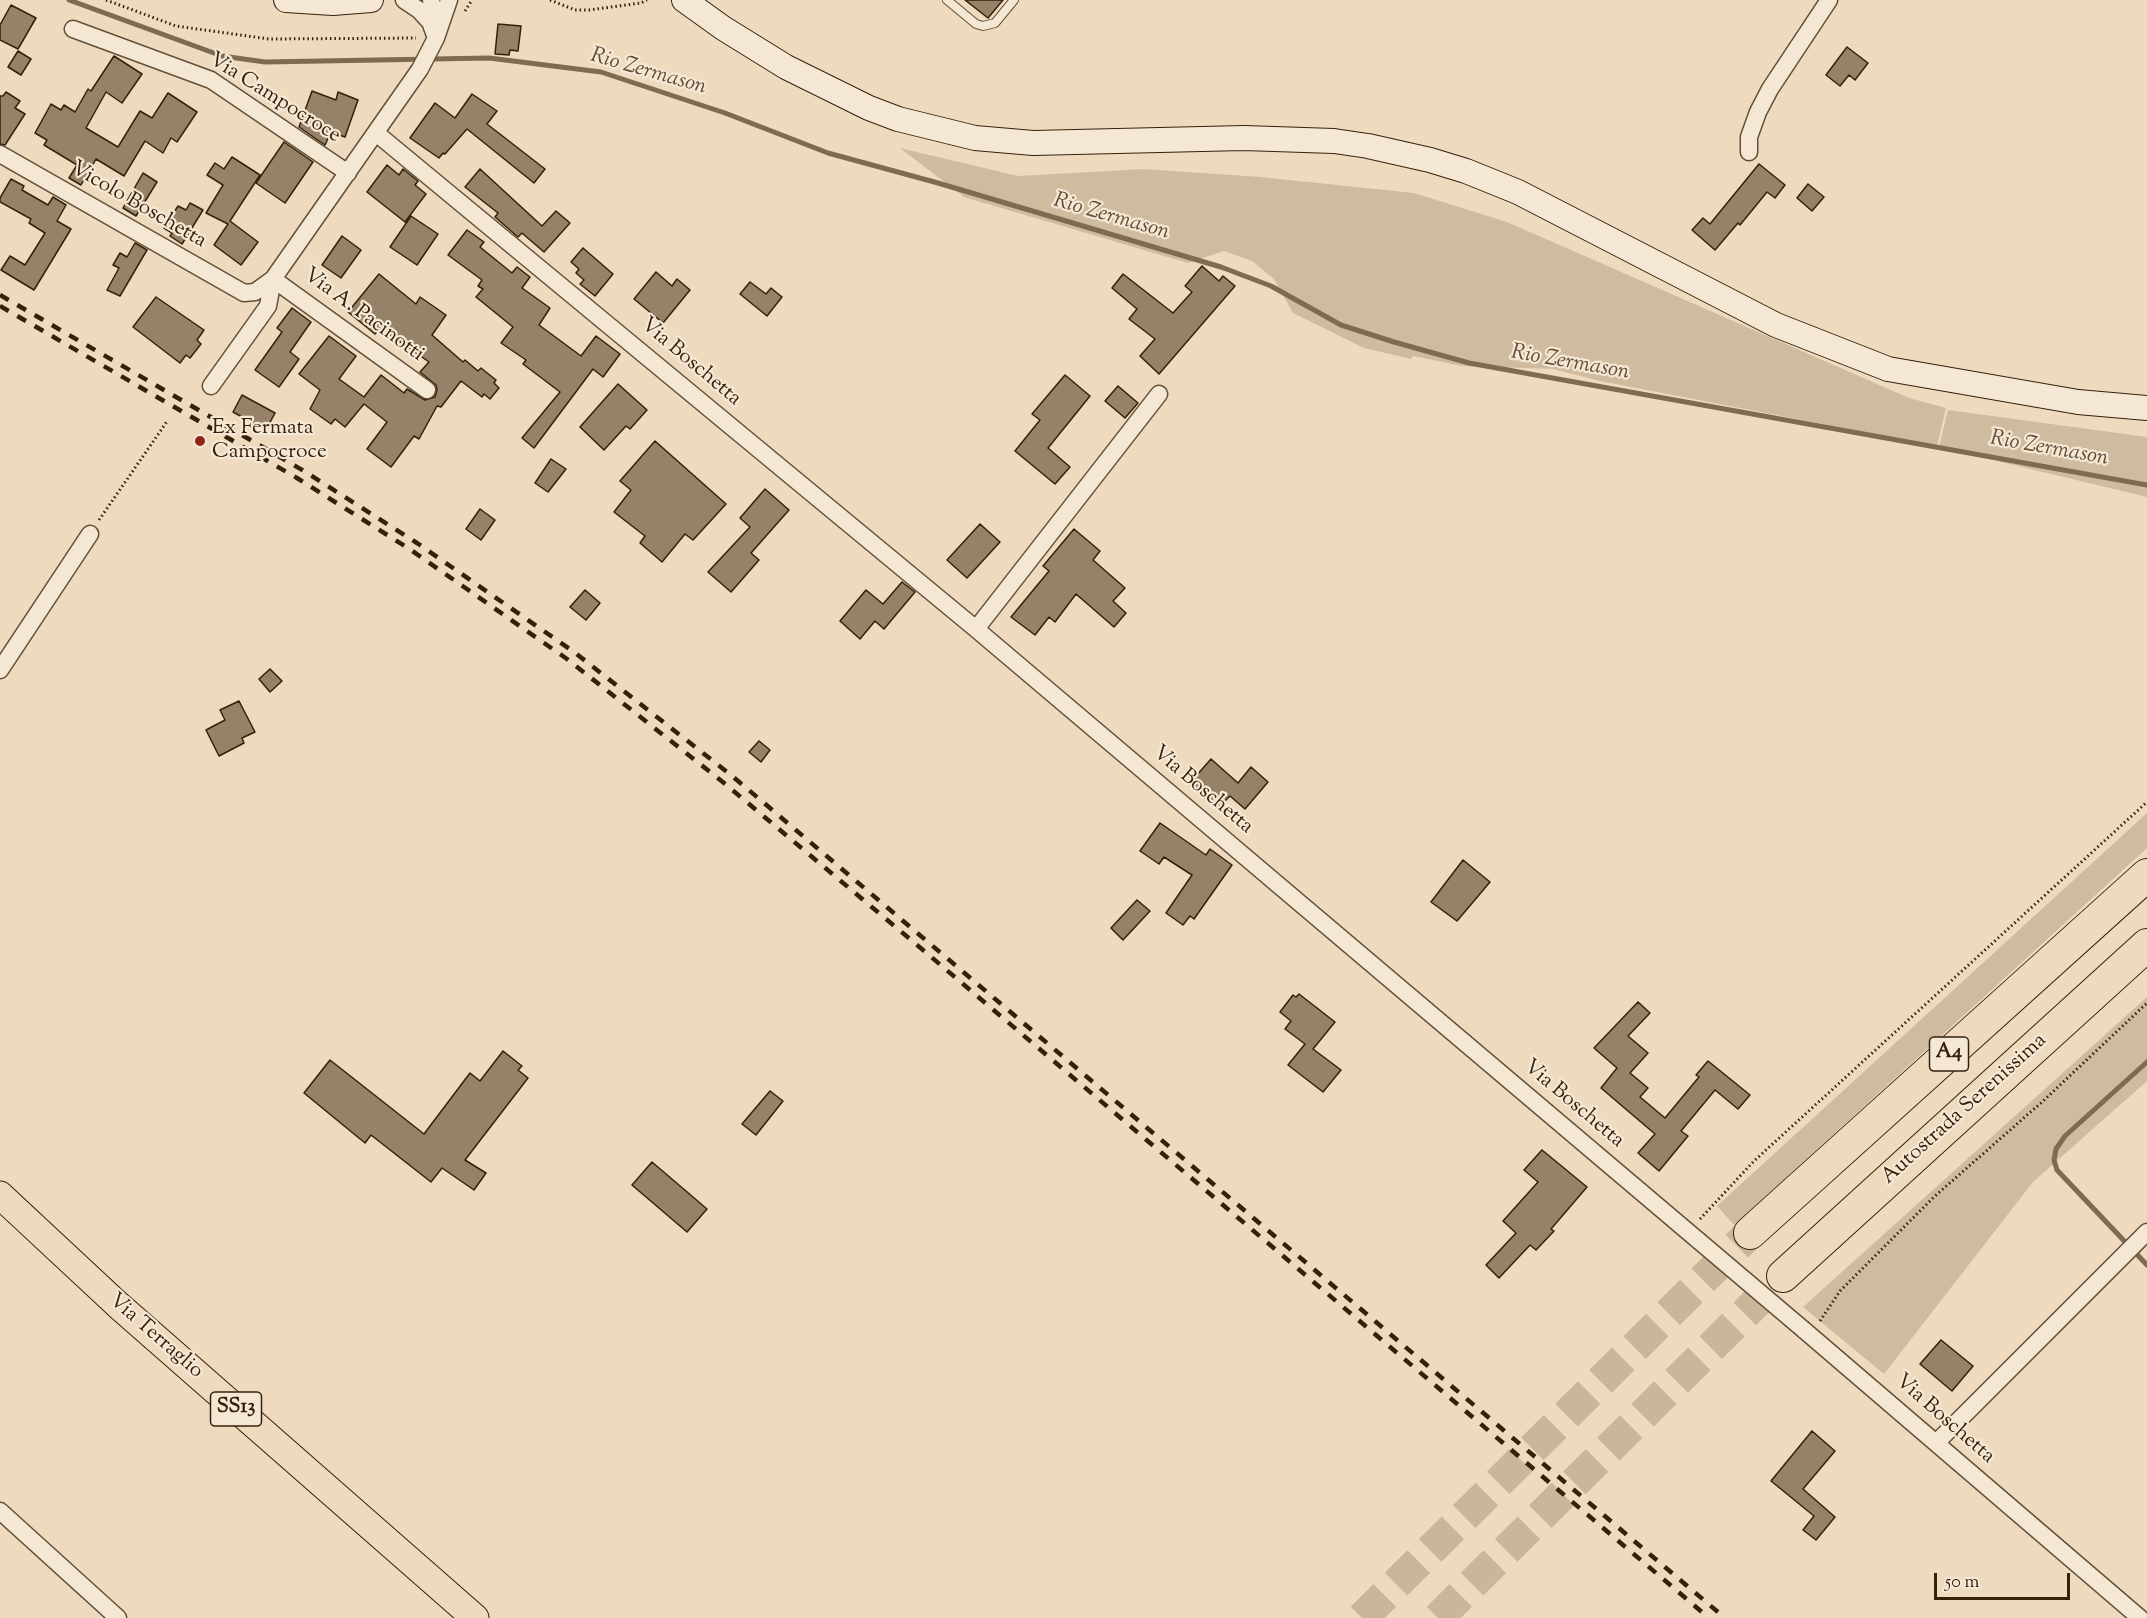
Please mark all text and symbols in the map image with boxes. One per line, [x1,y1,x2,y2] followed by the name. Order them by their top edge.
[587,44,709,102] water label: Rio Zermason
[203,48,345,150] street label: Via Campocroce
[66,157,210,255] street label: Vicolo Boschetta
[1050,189,1172,247] water label: Rio Zermason
[298,264,428,368] street label: Via A. Pacinotti
[634,313,746,413] street label: Via Boschetta
[1509,341,1631,387] water label: Rio Zermason
[212,416,327,466] place label: Ex Fermata Campocroce
[1988,427,2110,473] water label: Rio Zermason
[193,434,207,448] marker: Ex Fermata Campocroce
[1146,741,1258,841] street label: Via Boschetta
[1877,1029,2053,1191] street label: Autostrada Serenissima
[1930,1037,1968,1071] road number: A4
[1517,1055,1629,1155] street label: Via Boschetta
[103,1289,207,1385] street label: Via Terraglio
[1889,1370,1999,1470] street label: Via Boschetta
[210,1392,262,1426] road number: SS13
[1937,1561,2074,1599] scale bar
[1945,1570,1979,1596] text: 50 m

